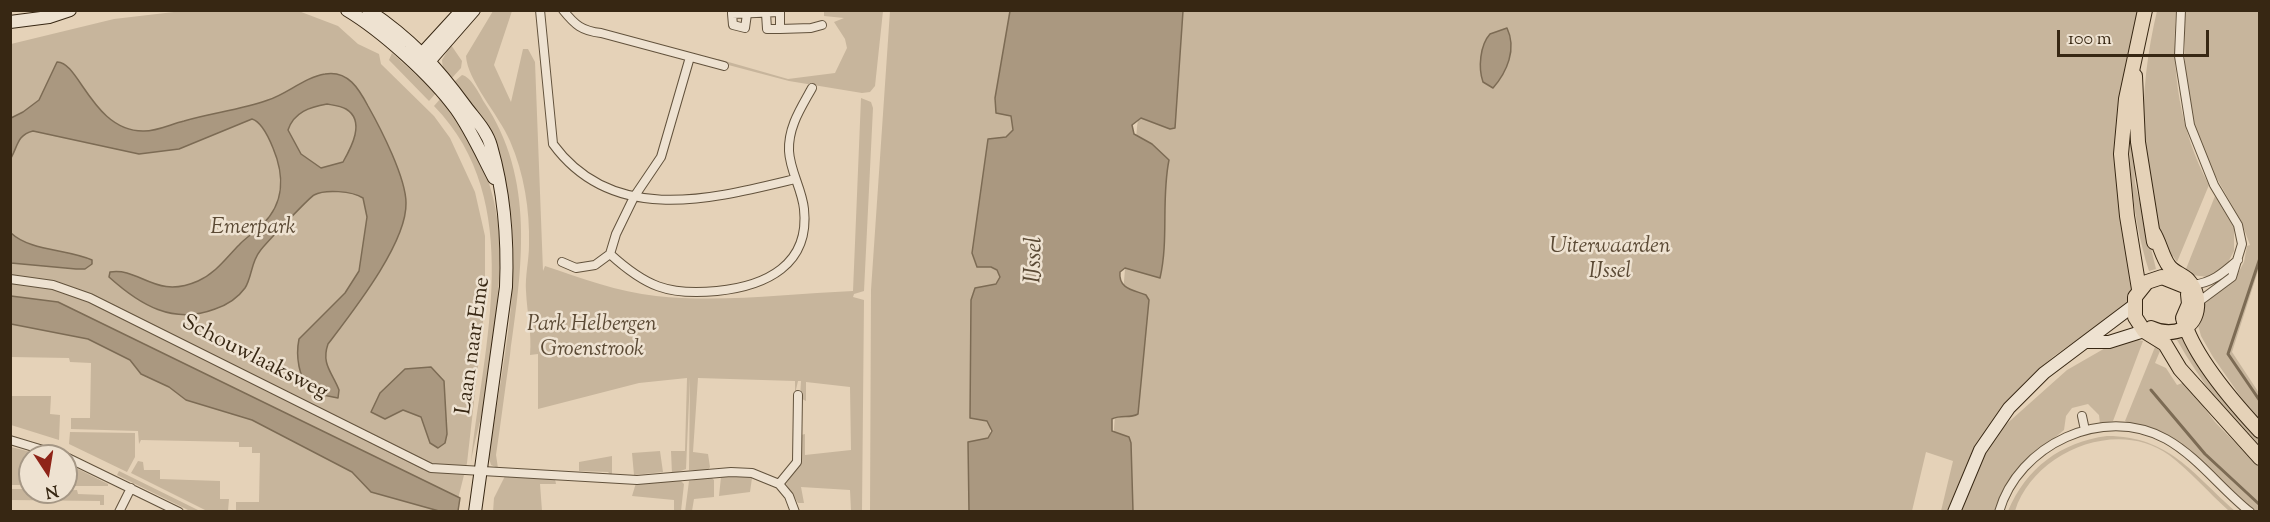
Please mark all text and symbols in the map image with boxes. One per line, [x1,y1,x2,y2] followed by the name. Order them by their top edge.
[2060,18,2212,56] scale bar
[2068,27,2112,53] text: 100 m
[210,216,296,242] park label: Emerpark
[1550,235,1670,286] park label: Uiterwaarden IJssel
[1021,236,1051,284] water label: IJssel
[452,276,498,416] street label: Laan naar Eme
[176,311,332,407] street label: Schouwlaaksweg
[527,313,657,364] park label: Park Helbergen Groenstrook
[18,444,78,504] north arrow
[43,478,60,503] text: N

